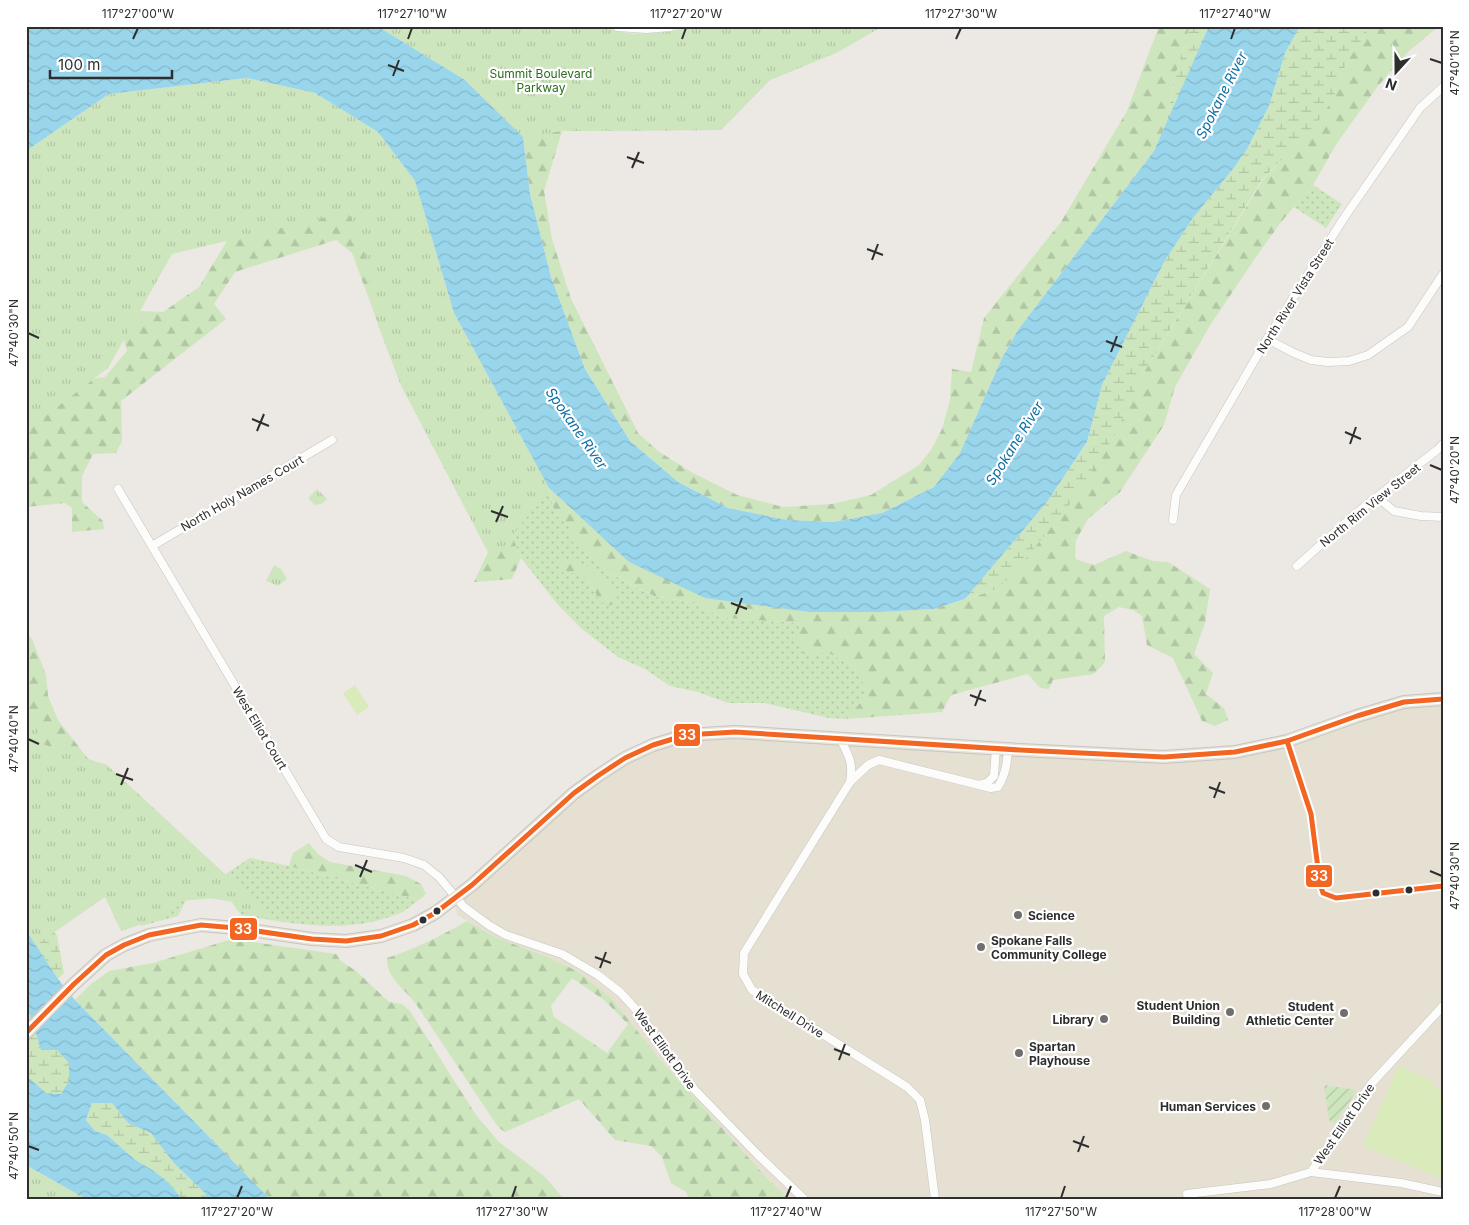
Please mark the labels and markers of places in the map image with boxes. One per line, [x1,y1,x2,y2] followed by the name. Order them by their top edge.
[1404,885,1414,895] unlabelled marker
[1371,888,1381,898] unlabelled marker
[432,906,442,916] unlabelled marker
[1028,908,1075,923] place label: Science
[1012,909,1024,921] marker: Science
[418,915,428,925] unlabelled marker
[991,933,1107,962] place label: Spokane Falls Community College
[975,941,987,953] marker: Spokane Falls Community College
[1137,998,1220,1027] place label: Student Union Building
[1246,999,1335,1028] place label: Student Athletic Center
[1224,1006,1236,1018] marker: Student Union Building
[1338,1007,1350,1019] marker: Student Athletic Center
[1052,1012,1095,1027] place label: Library
[1098,1013,1110,1025] marker: Library
[1029,1039,1090,1068] place label: Spartan Playhouse
[1013,1047,1025,1059] marker: Spartan Playhouse
[1160,1099,1256,1114] place label: Human Services
[1260,1100,1272,1112] marker: Human Services

